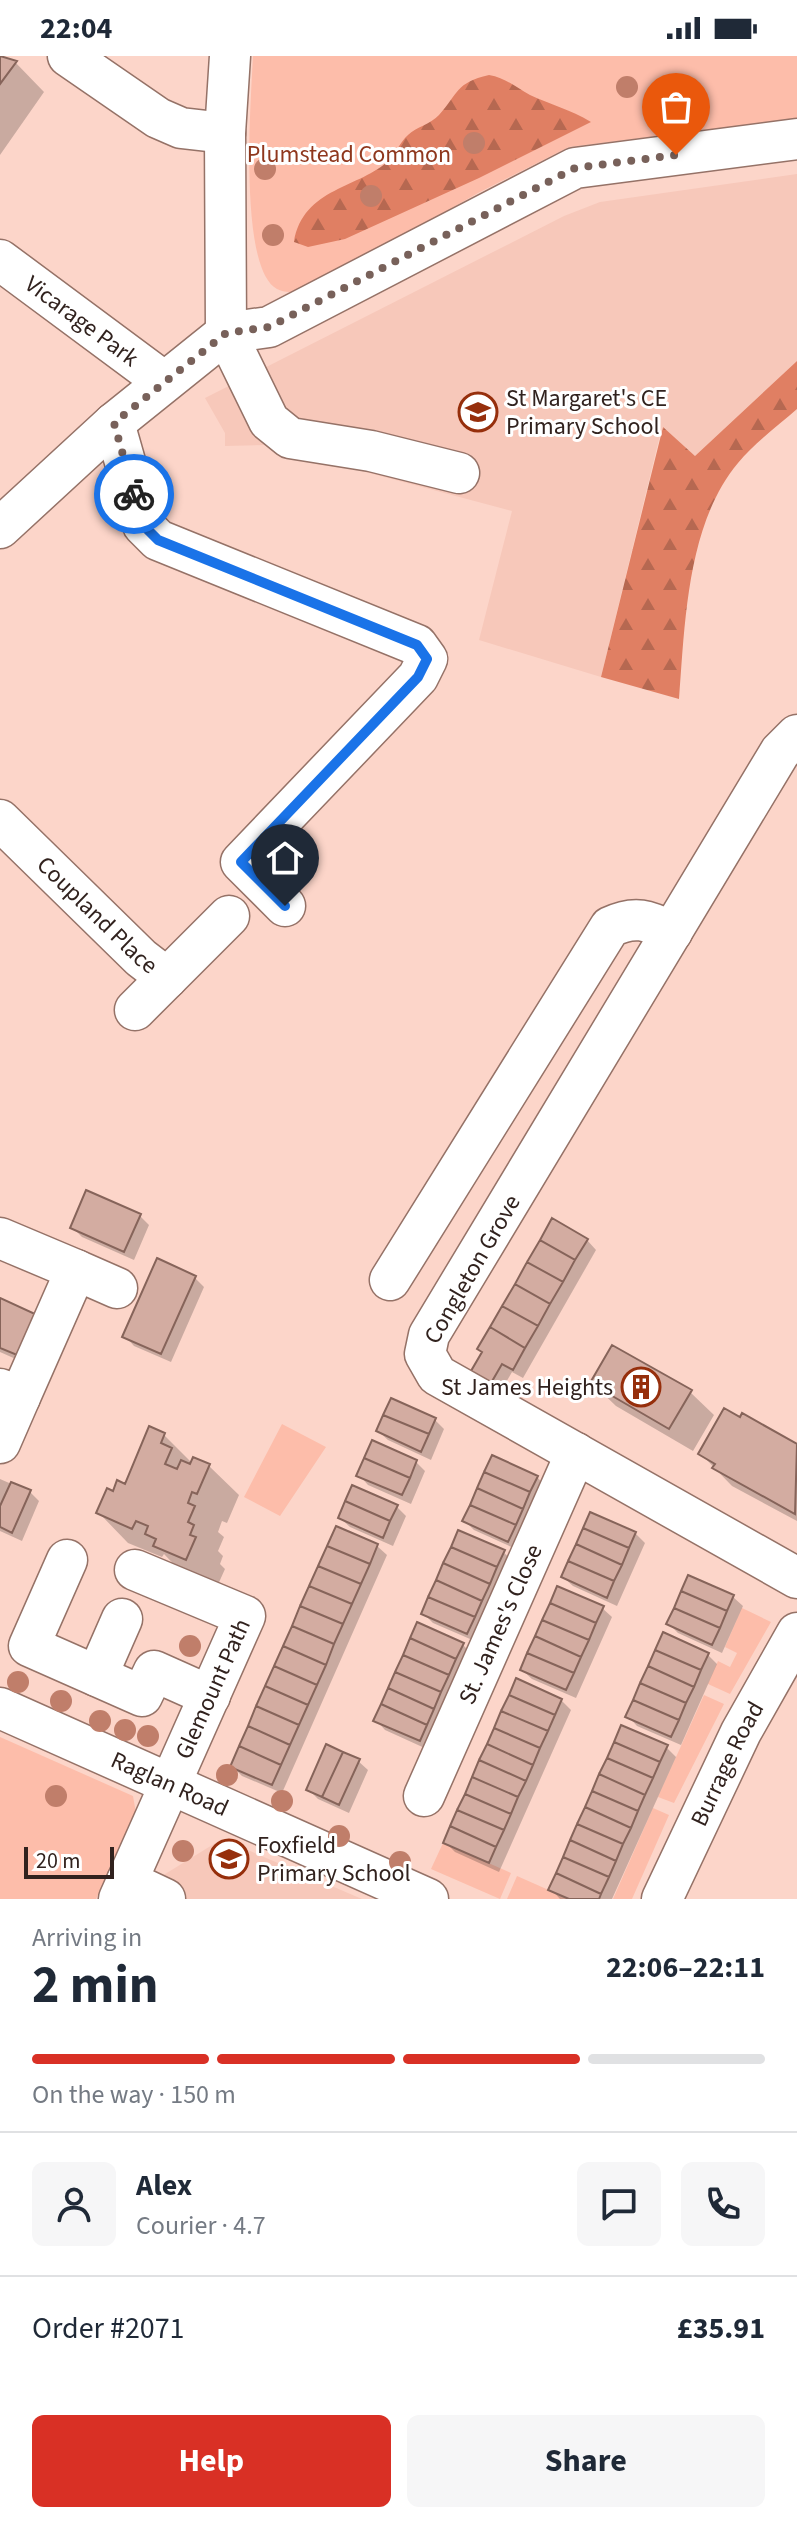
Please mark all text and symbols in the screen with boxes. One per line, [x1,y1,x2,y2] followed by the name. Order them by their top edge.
[40,7,112,50] text: 22:04
[642,73,710,155] pin
[654,85,698,129] icon: bag
[247,137,451,172] park label: Plumstead Common
[17,267,146,375] street label: Vicarage Park
[506,381,667,444] place label: St Margaret's CE Primary School
[457,391,499,433] school or university icon: St Margaret's CE Primary School
[94,454,174,534] courier
[112,472,156,516] icon: bike
[251,824,319,906] pin
[263,836,307,880] icon: home
[29,848,165,983] street label: Coupland Place
[415,1188,529,1350] street label: Congleton Grove
[620,1366,662,1408] building icon: St James Heights
[441,1370,613,1405] place label: St James Heights
[450,1539,551,1710] street label: St. James's Close
[166,1613,260,1765] street label: Glemount Path
[682,1695,773,1832] street label: Burrage Road
[105,1743,234,1826] street label: Raglan Road
[257,1828,411,1891] place label: Foxfield Primary School
[208,1838,250,1880] school or university icon: Foxfield Primary School
[24,1843,114,1879] scale bar
[36,1845,81,1877] text: 20 m
[32,1919,142,1956] text: Arriving in
[606,1946,765,1989] text: 22:06–22:11
[32,1949,159,2023] text: 2 min
[32,2076,236,2113] text: On the way · 150 m
[32,2162,116,2246] button: person
[577,2162,661,2246] button: chat
[681,2162,765,2246] button: phone
[136,2164,192,2207] text: Alex
[136,2207,266,2244] text: Courier · 4.7
[32,2307,185,2350] text: Order #2071
[677,2307,765,2350] text: £35.91
[32,2415,391,2507] button: Help
[407,2415,765,2507] button: Share

